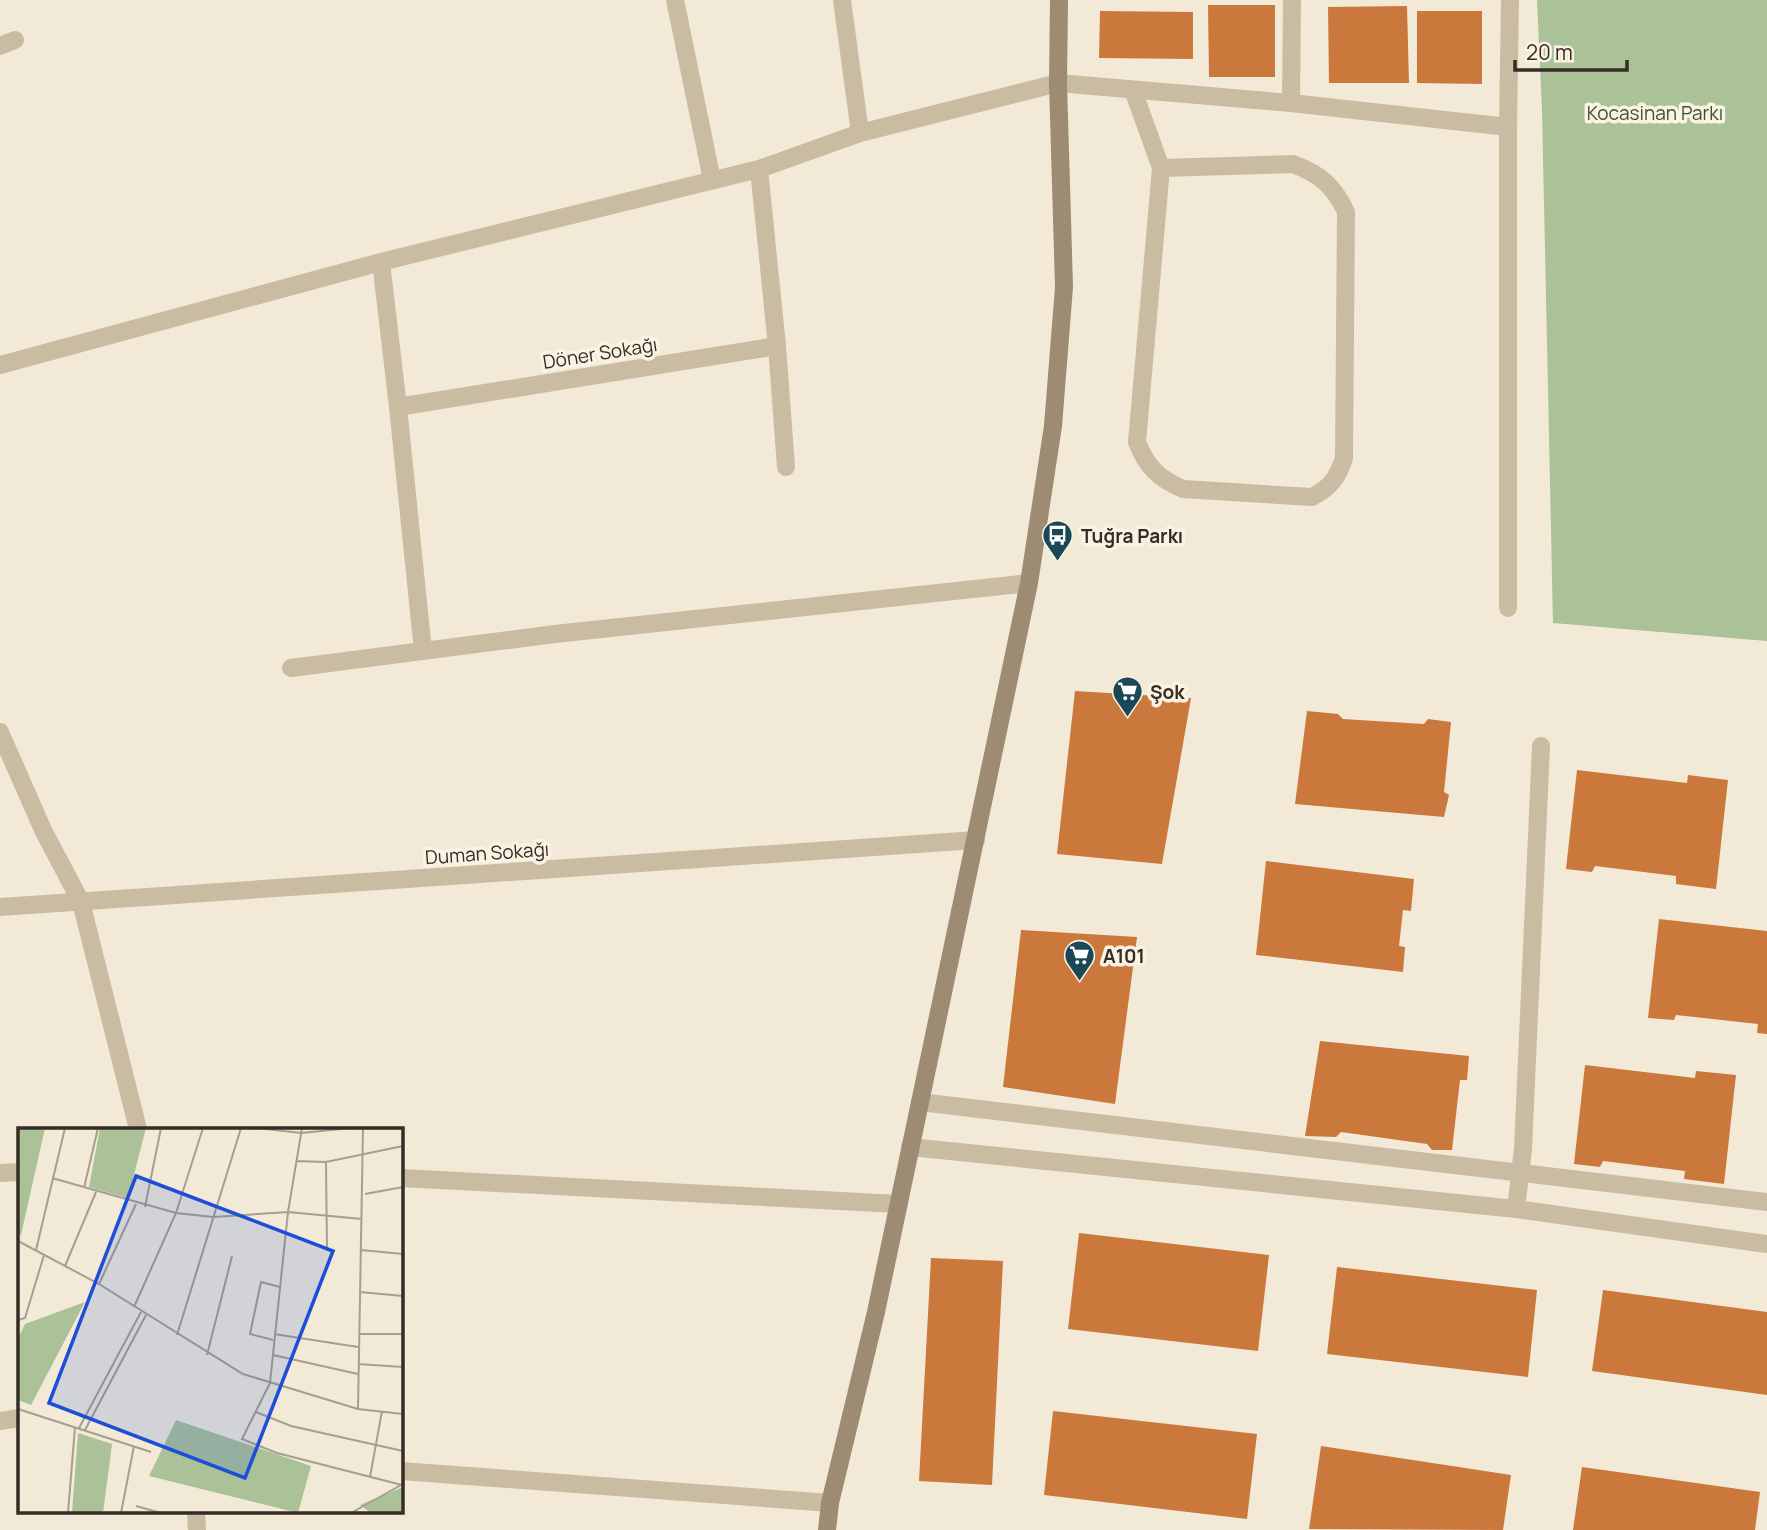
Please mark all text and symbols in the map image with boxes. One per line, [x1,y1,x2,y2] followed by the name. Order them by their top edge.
[1515,28,1627,72] scale bar
[1526,38,1573,66] text: 20 m
[1587,100,1723,126] park label: Kocasinan Parkı
[541,331,659,375] street label: Döner Sokağı
[1041,519,1075,563] bus stop icon: Tuğra Parkı
[1081,523,1183,549] place label: Tuğra Parkı
[1110,675,1144,719] supermarket icon: Şok
[1150,679,1185,705] place label: Şok
[424,836,550,870] street label: Duman Sokağı
[1063,939,1097,983] supermarket icon: A101
[1103,943,1145,969] place label: A101
[18,1128,402,1512] inset map

